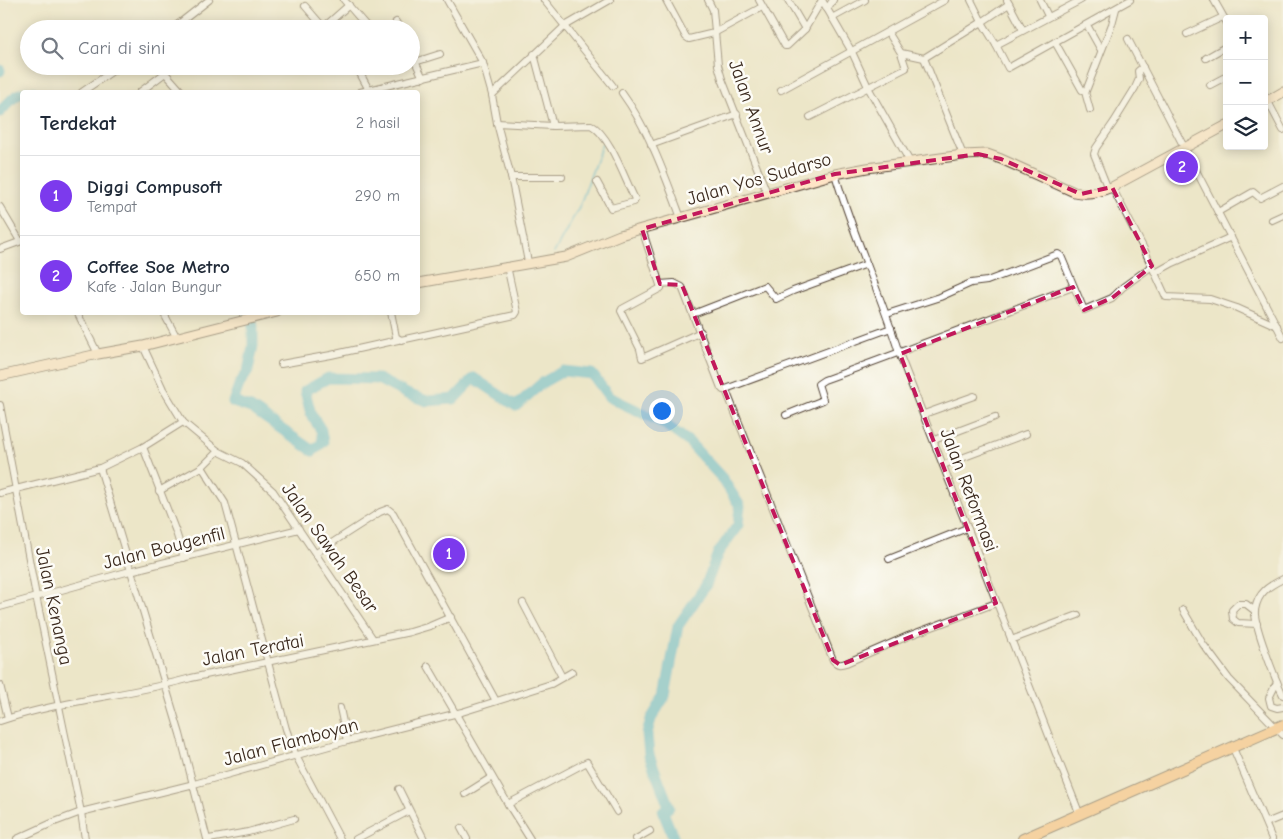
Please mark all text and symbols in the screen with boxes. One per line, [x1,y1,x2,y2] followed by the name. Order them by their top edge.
[1223,15,1268,150] map controls
[1223,15,1268,60] button: +
[20,20,420,75] search box
[38,34,66,62] icon: search
[78,37,165,59] text: Cari di sini
[724,57,778,158] street label: Jalan Annur
[1223,60,1268,105] button: −
[1223,105,1268,150] button: layers
[40,111,116,135] text: Terdekat
[356,114,400,132] text: 2 hasil
[684,148,834,210] street label: Jalan Yos Sudarso
[1166,148,1198,186] pin: 2
[87,176,222,198] text: Diggi Compusoft
[53,187,59,205] text: 1
[355,187,400,205] text: 290 m
[87,198,137,216] text: Tempat
[87,256,230,278] text: Coffee Soe Metro
[52,267,60,285] text: 2
[354,267,400,285] text: 650 m
[87,278,221,296] text: Kafe · Jalan Bungur
[649,398,675,424] your location
[935,425,1003,555] street label: Jalan Reformasi
[277,479,383,618] street label: Jalan Sawah Besar
[101,522,227,574] street label: Jalan Bougenfil
[433,535,465,573] pin: 1
[31,545,77,667] street label: Jalan Kenanga
[200,629,306,671] street label: Jalan Teratai
[221,713,361,771] street label: Jalan Flamboyan

